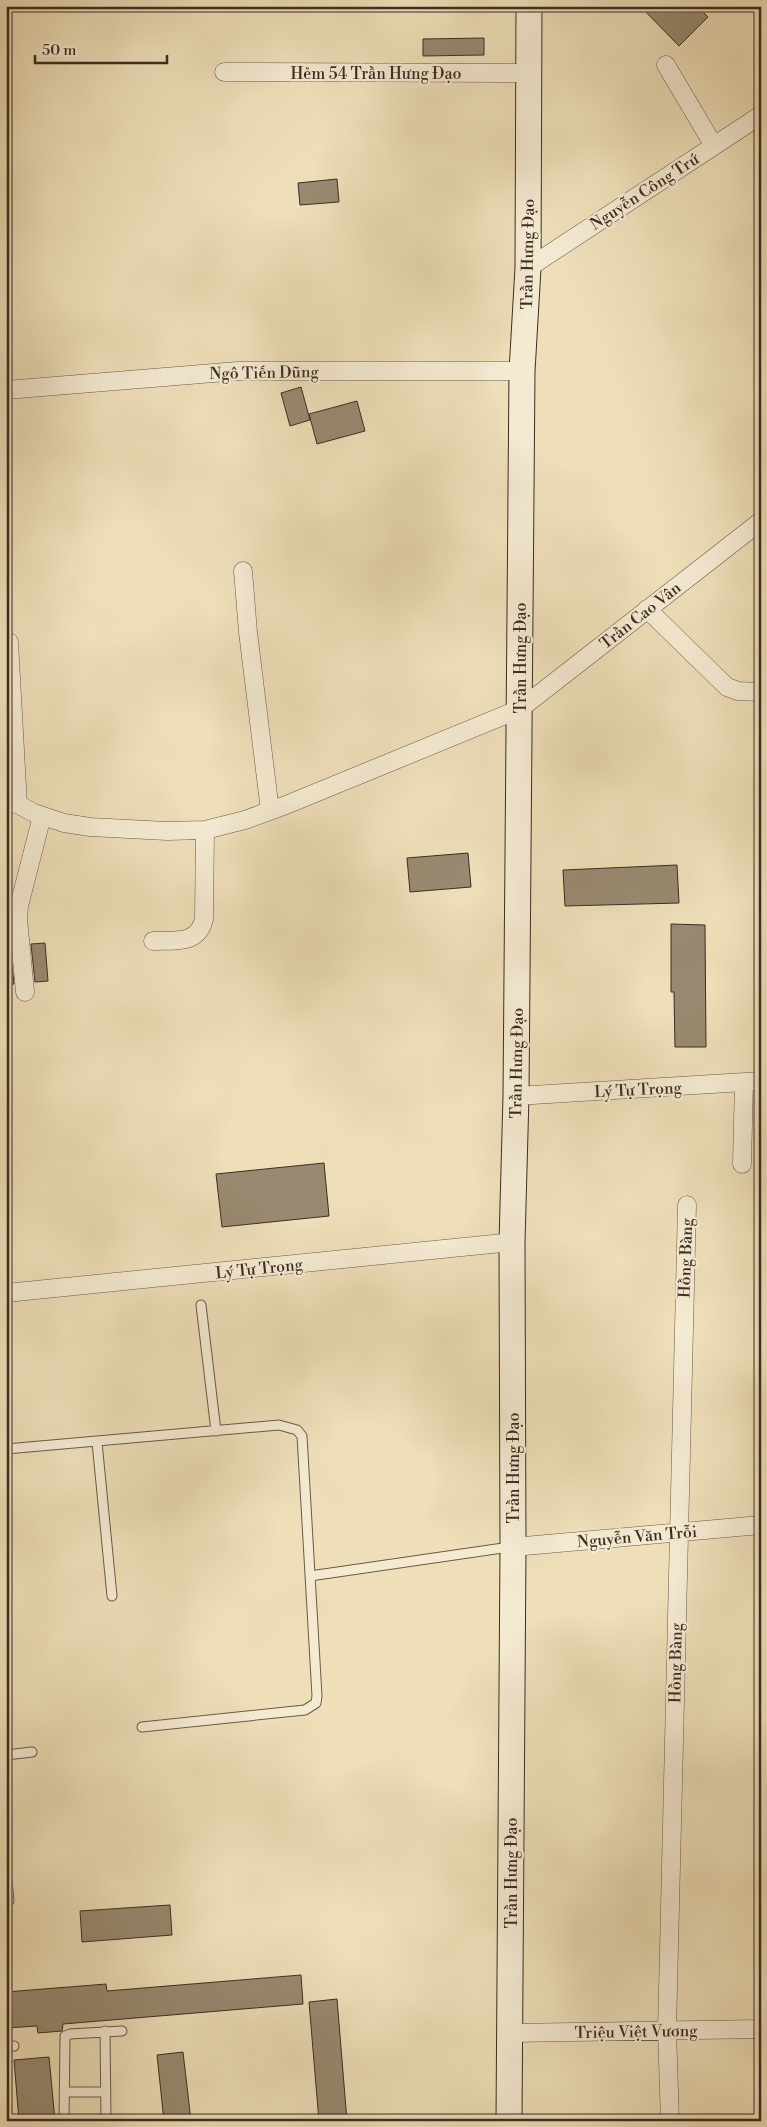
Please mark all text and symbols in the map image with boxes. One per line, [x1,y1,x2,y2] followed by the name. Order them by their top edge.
[35,32,168,64] scale bar
[42,41,76,60] text: 50 m
[290,64,462,84] street label: Hẻm 54 Trần Hưng Đạo
[586,149,704,235] street label: Nguyễn Công Trứ
[517,198,539,310] street label: Trần Hưng Đạo
[209,362,319,384] street label: Ngô Tiến Dũng
[596,578,686,654] street label: Trần Cao Vân
[511,603,531,713] street label: Trần Hưng Đạo
[506,1007,528,1119] street label: Trần Hưng Đạo
[594,1078,683,1102] street label: Lý Tự Trọng
[675,1217,697,1298] street label: Hồng Bàng
[214,1254,304,1284] street label: Lý Tự Trọng
[504,1413,524,1523] street label: Trần Hưng Đạo
[576,1522,698,1552] street label: Nguyễn Văn Trỗi
[665,1622,687,1703] street label: Hồng Bàng
[502,1818,522,1928] street label: Trần Hưng Đạo
[574,2021,698,2043] street label: Triệu Việt Vương

